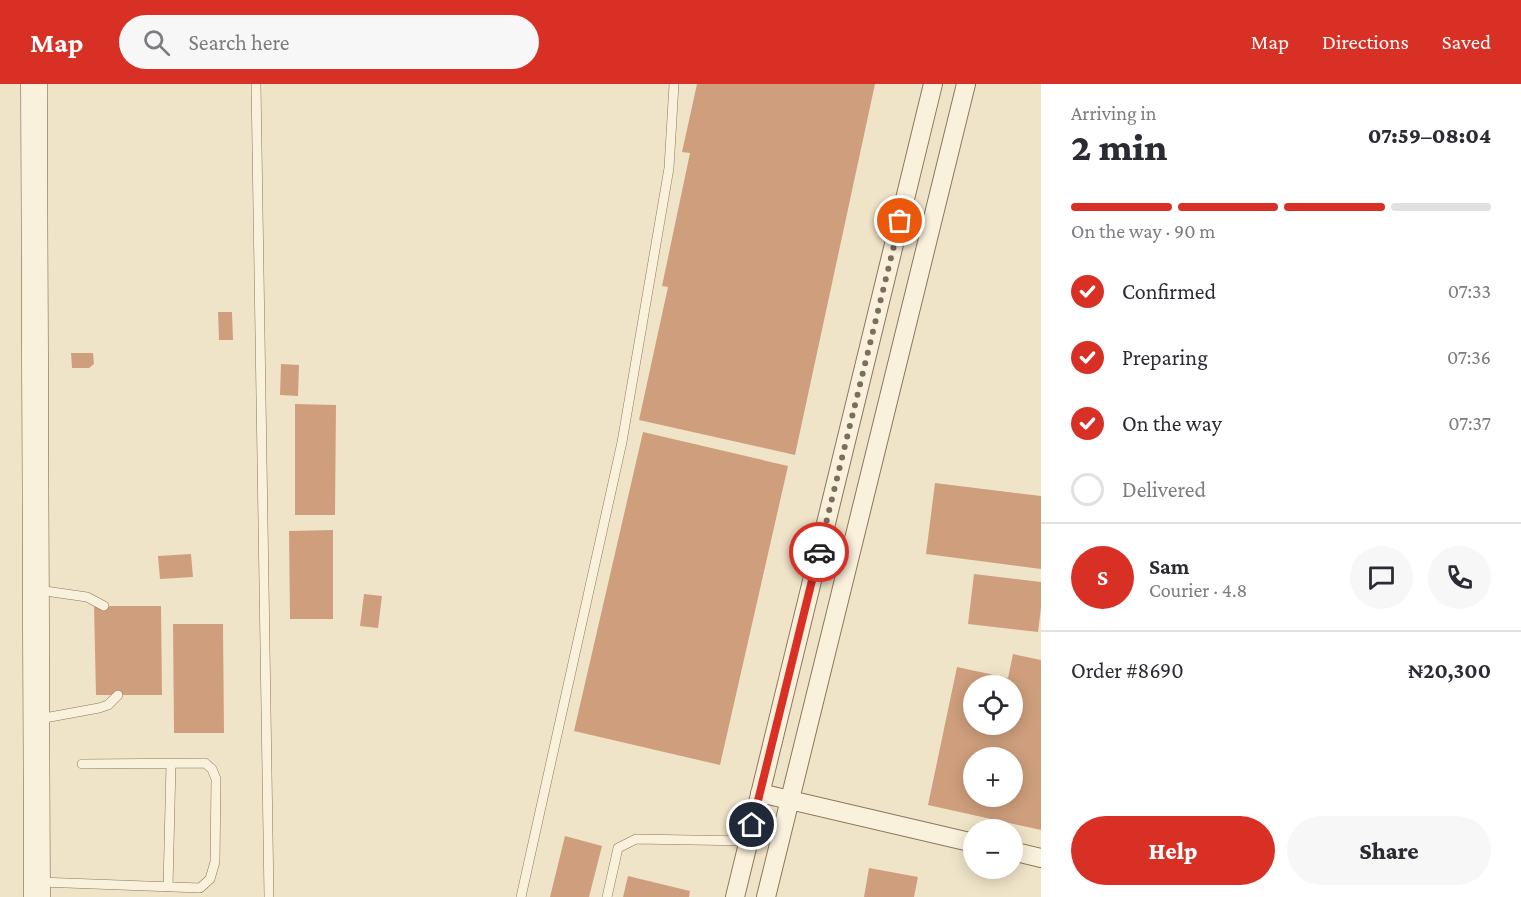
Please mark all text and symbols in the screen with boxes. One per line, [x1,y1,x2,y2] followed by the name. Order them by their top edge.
[119,15,539,69] search box
[140,26,173,59] icon: search
[30,27,83,58] text: Map
[188,30,289,55] text: Search here
[1251,30,1289,54] text: Map
[1322,30,1409,54] text: Directions
[1442,30,1491,54] text: Saved
[1071,102,1156,124] text: Arriving in
[1368,123,1491,148] text: 07:59–08:04
[1071,125,1167,168] text: 2 min
[874,195,925,246] pin
[883,204,916,237] icon: bag
[1071,220,1215,242] text: On the way · 90 m
[1071,275,1104,308] icon: check
[1122,279,1216,304] text: Confirmed
[1448,280,1491,302] text: 07:33
[1071,341,1104,374] icon: check
[1122,345,1208,370] text: Preparing
[1447,346,1491,368] text: 07:36
[1071,407,1104,440] icon: check
[1122,411,1222,436] text: On the way
[1448,412,1491,434] text: 07:37
[1122,477,1206,502] text: Delivered
[789,522,849,582] courier
[803,536,836,569] icon: car
[1350,546,1413,609] button: chat
[1428,546,1491,609] button: phone
[1149,554,1189,579] text: Sam
[1097,565,1108,590] text: S
[1149,579,1247,601] text: Courier · 4.8
[1071,658,1184,683] text: Order #8690
[1408,658,1491,683] text: ₦20,300
[963,675,1023,879] map controls
[963,675,1023,735] button: locate
[963,747,1023,807] button: +
[726,799,777,850] pin
[735,808,768,841] icon: home
[1071,816,1275,885] button: Help
[1287,816,1491,885] button: Share
[963,819,1023,879] button: −

